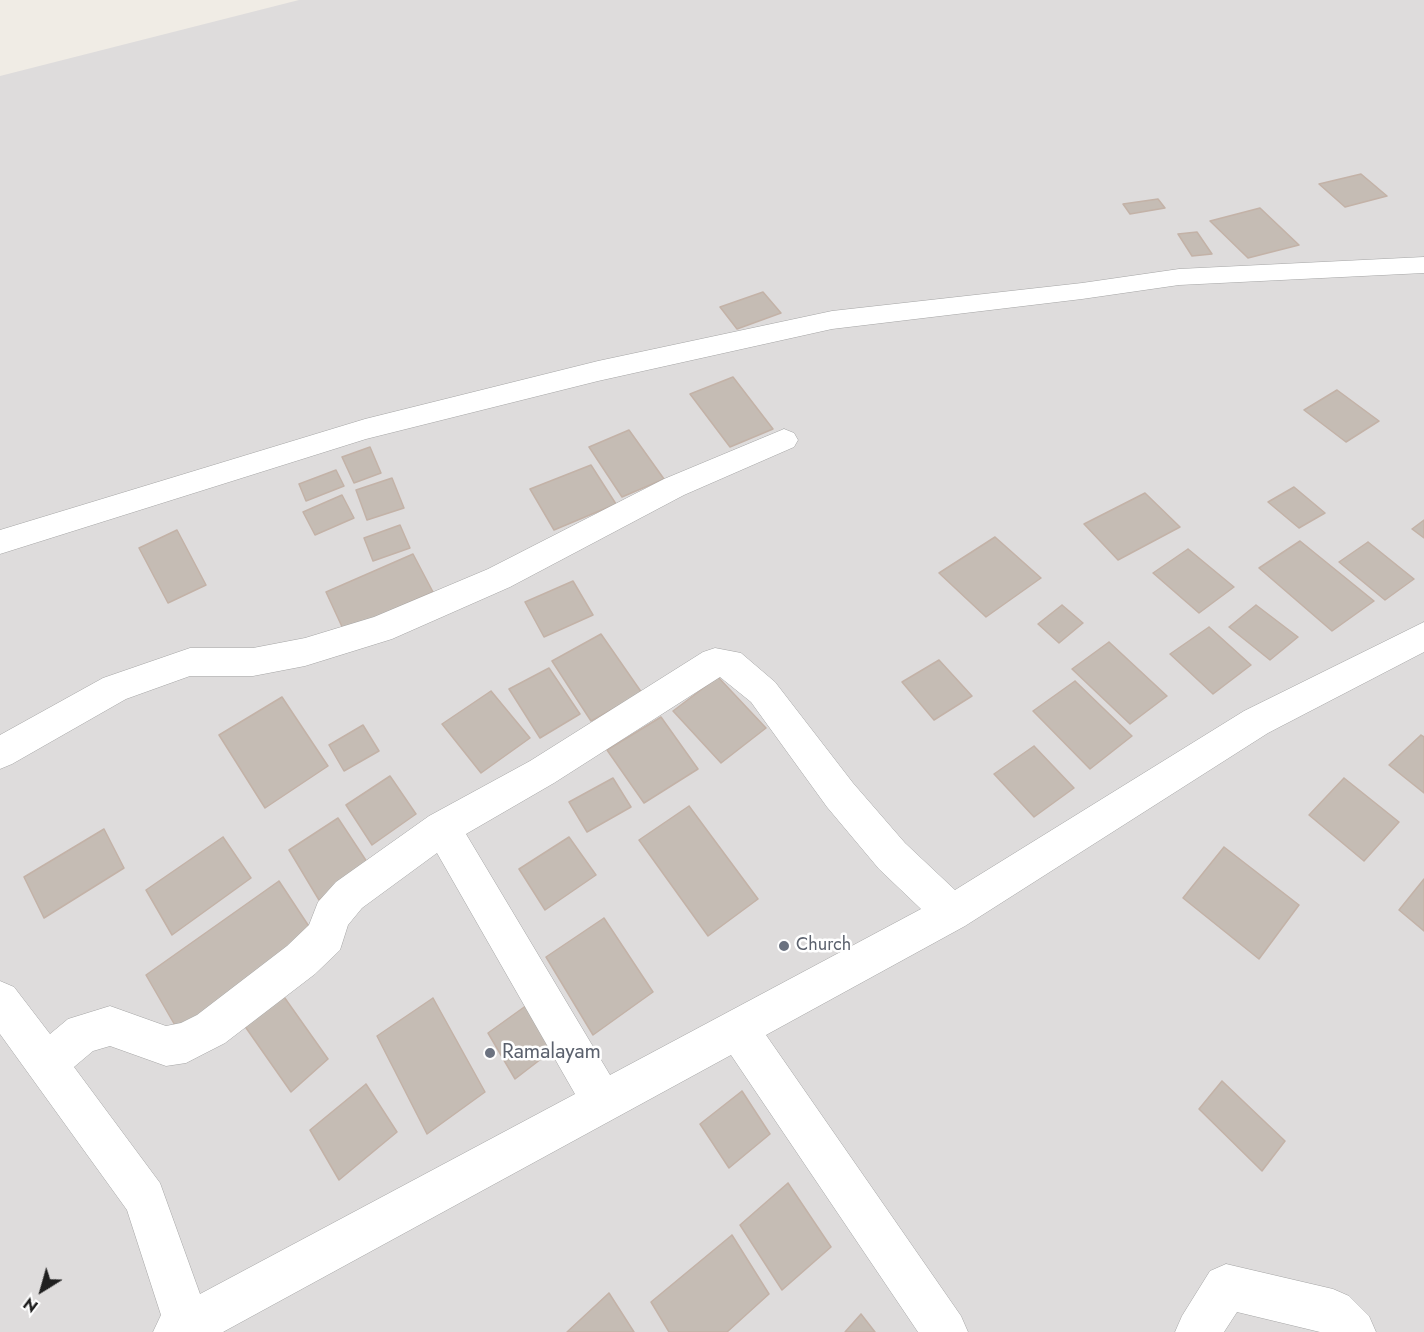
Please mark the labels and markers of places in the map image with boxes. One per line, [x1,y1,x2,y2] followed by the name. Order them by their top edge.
[796,935,851,957] place label: Church
[777,939,791,953] marker: Church
[502,1040,601,1066] place label: Ramalayam
[483,1046,497,1060] marker: Ramalayam

